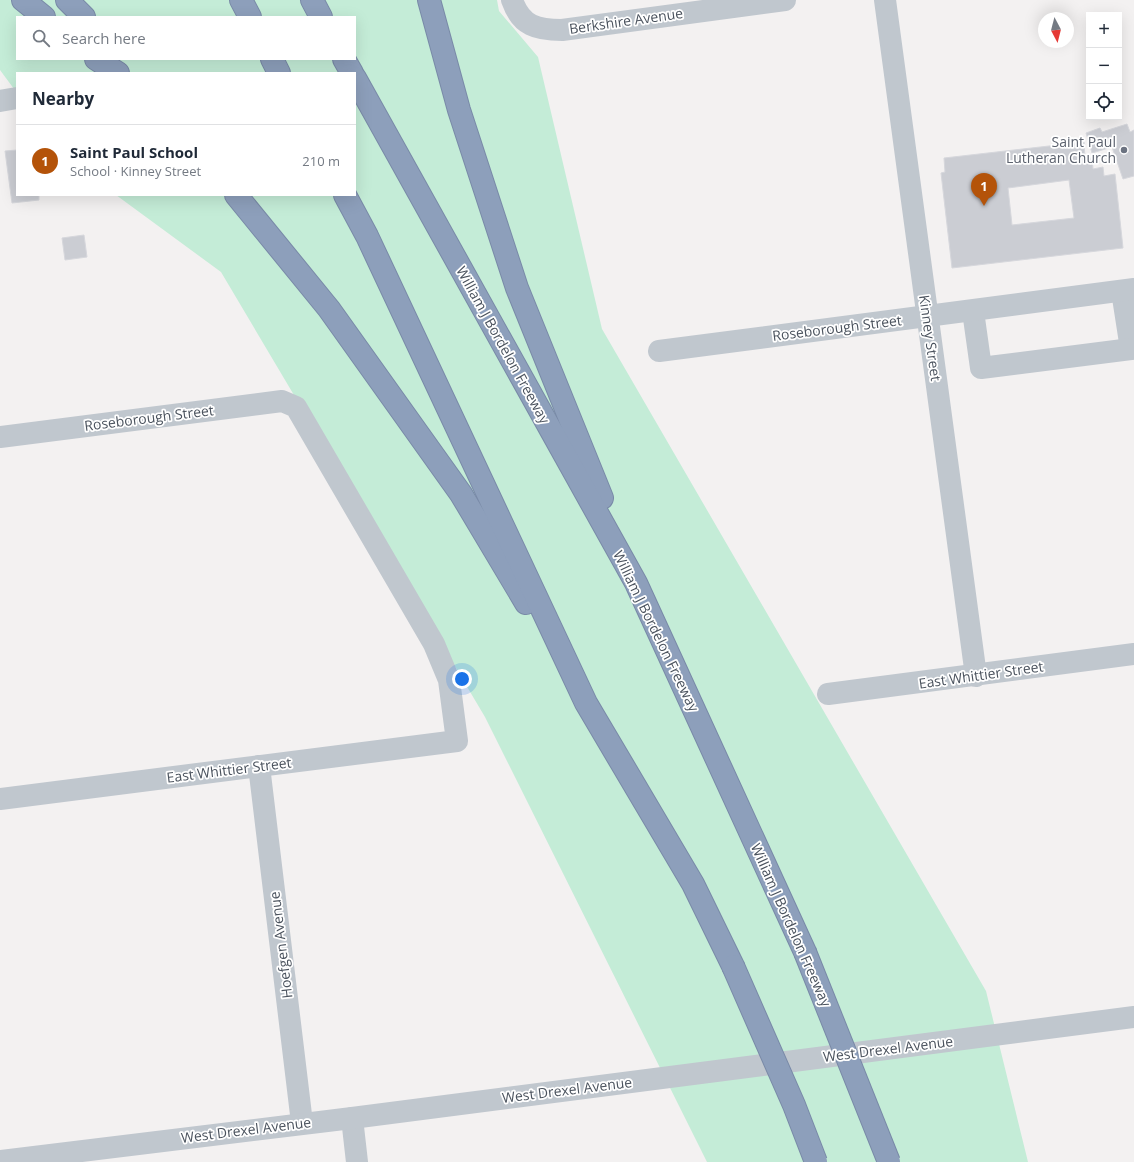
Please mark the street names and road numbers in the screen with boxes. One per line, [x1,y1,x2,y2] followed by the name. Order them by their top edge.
[568,3,684,38] street label: Berkshire Avenue
[452,263,555,428] street label: William J Bordelon Freeway
[915,294,946,382] street label: Kinney Street
[771,310,903,345] street label: Roseborough Street
[83,400,215,435] street label: Roseborough Street
[609,547,704,715] street label: William J Bordelon Freeway
[917,656,1045,693] street label: East Whittier Street
[165,752,293,787] street label: East Whittier Street
[747,840,837,1010] street label: William J Bordelon Freeway
[264,890,296,1000] street label: Hoefgen Avenue
[822,1031,954,1066] street label: West Drexel Avenue
[501,1072,633,1107] street label: West Drexel Avenue
[180,1112,312,1147] street label: West Drexel Avenue

